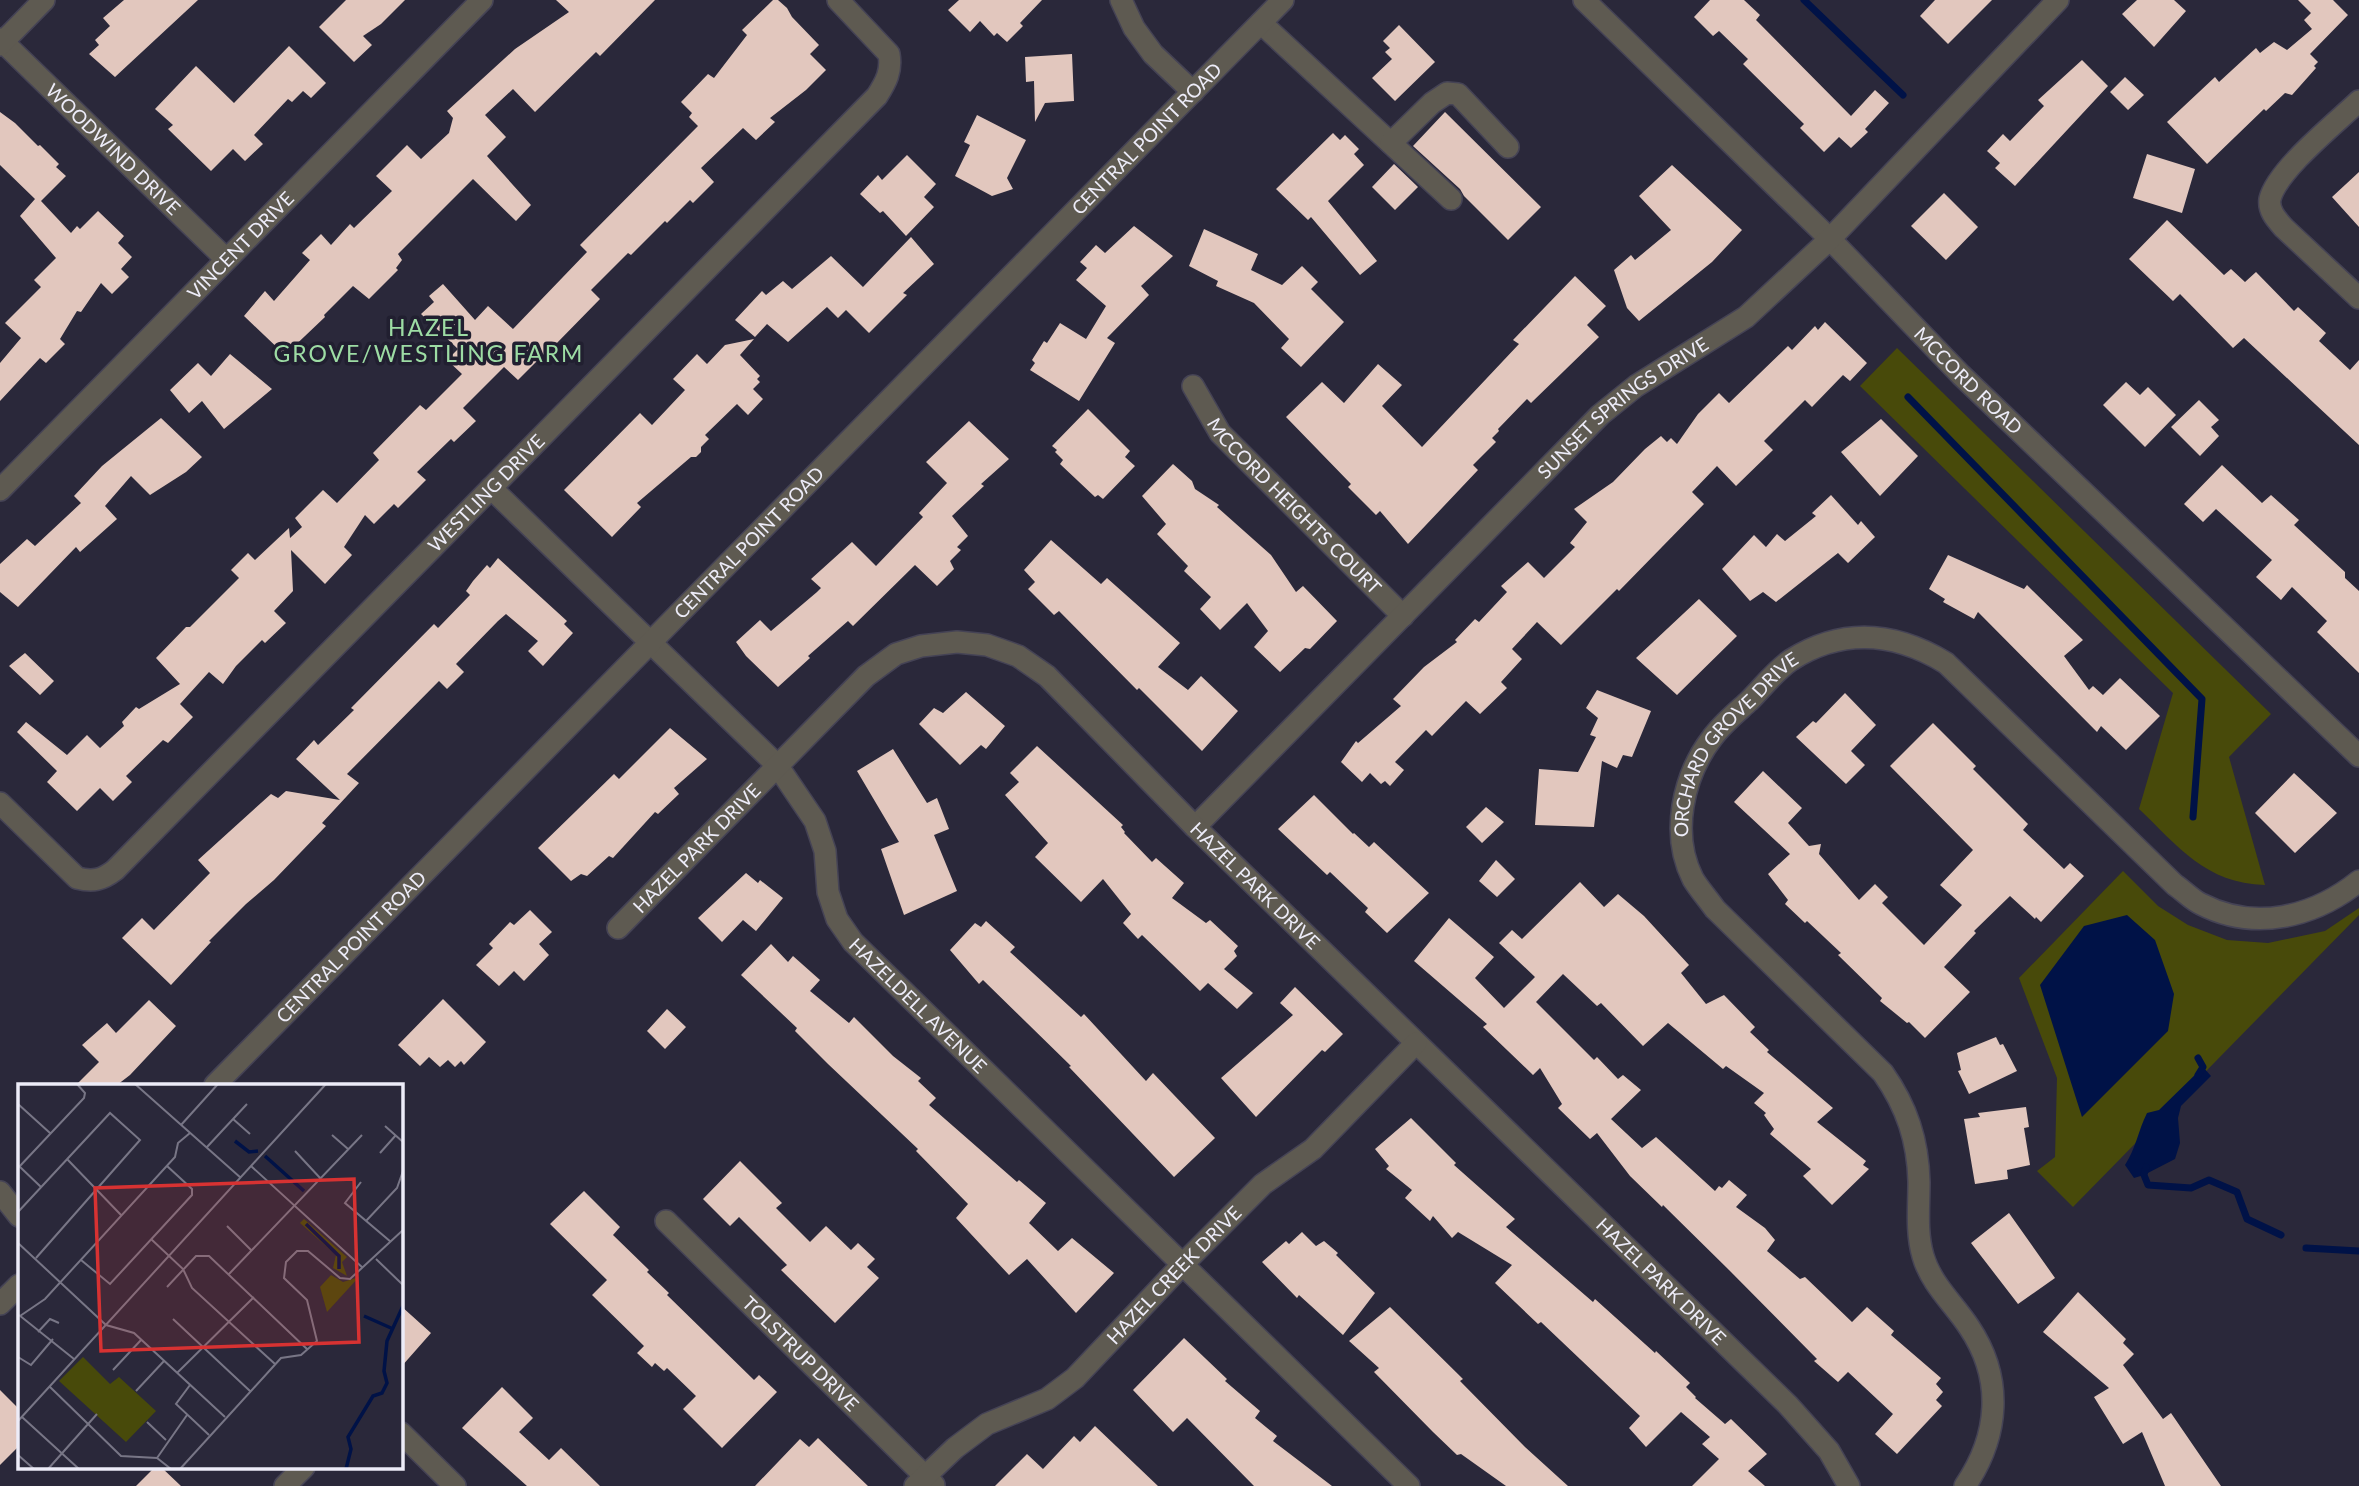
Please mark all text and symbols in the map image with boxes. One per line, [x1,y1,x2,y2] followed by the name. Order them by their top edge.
[1066,57,1226,219] street label: CENTRAL POINT ROAD
[42,78,186,219] street label: WOODWIND DRIVE
[182,186,298,304] street label: VINCENT DRIVE
[274,313,584,367] district label: HAZEL GROVE/WESTLING FARM
[1910,322,2028,439] street label: MCCORD ROAD
[1532,332,1712,483] street label: SUNSET SPRINGS DRIVE
[1203,413,1386,599] street label: MCCORD HEIGHTS COURT
[423,429,549,556] street label: WESTLING DRIVE
[669,461,828,623] street label: CENTRAL POINT ROAD
[1669,647,1802,837] street label: ORCHARD GROVE DRIVE
[628,778,765,917] street label: HAZEL PARK DRIVE
[1186,817,1325,954] street label: HAZEL PARK DRIVE
[271,866,431,1027] street label: CENTRAL POINT ROAD
[845,933,992,1078] street label: HAZELDELL AVENUE
[18,1084,402,1468] inset map
[1101,1201,1246,1348] street label: HAZEL CREEK DRIVE
[1592,1213,1731,1349] street label: HAZEL PARK DRIVE
[738,1291,864,1416] street label: TOLSTRUP DRIVE

